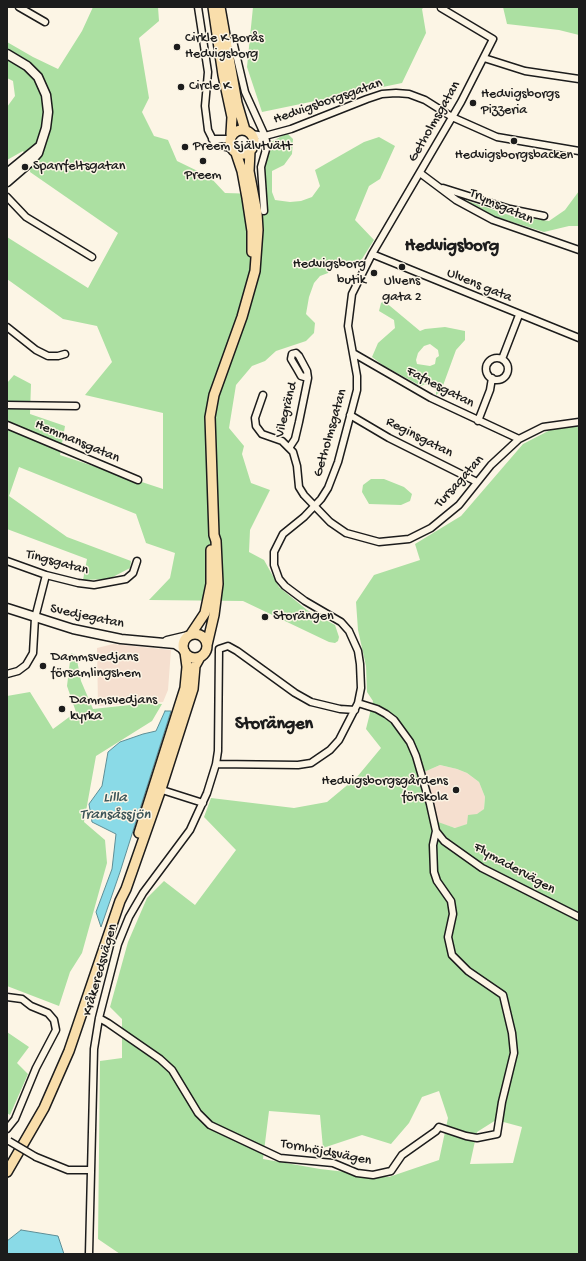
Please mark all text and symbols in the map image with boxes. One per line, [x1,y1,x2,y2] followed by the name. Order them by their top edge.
[185,31,264,64] place label: Cirkle K Borås Hedvigsborg
[172,42,182,52] marker: Cirkle K Borås Hedvigsborg
[271,75,385,129] street label: Hedvigsborgsgatan
[189,79,231,95] place label: Circle K
[405,79,465,165] street label: Getholmsgatan
[176,82,186,92] marker: Circle K
[481,87,559,120] place label: Hedvigsborgs Pizzeria
[468,98,478,108] marker: Hedvigsborgs Pizzeria
[509,136,519,146] marker: Hedvigsborgsbacken
[193,139,292,155] place label: Preem Självtvätt
[180,142,190,152] marker: Preem Självtvätt
[455,148,573,164] place label: Hedvigsborgsbacken
[198,156,208,166] marker: Preem
[33,159,125,175] place label: Sparrfeltsgatan
[20,162,30,172] marker: Sparrfeltsgatan
[184,168,222,184] place label: Preem
[466,185,536,229] street label: Trymsgatan
[405,236,499,258] district label: Hedvigsborg
[293,257,366,290] place label: Hedvigsborg butik
[397,262,407,272] marker: Ulvens gata 2
[444,265,514,307] street label: Ulvens gata
[369,268,379,278] marker: Hedvigsborg butik
[382,274,422,306] place label: Ulvens gata 2
[403,364,477,412] street label: Fafnesgatan
[272,380,302,440] street label: Vilegränd
[310,387,352,479] street label: Getholmsgatan
[383,414,455,462] street label: Reginsgatan
[32,417,122,467] street label: Hemmansgatan
[432,452,488,512] street label: Tursagatan
[24,547,90,579] street label: Tingsgatan
[48,601,126,633] street label: Svedjegatan
[273,609,334,625] place label: Storängen
[260,612,270,622] marker: Storängen
[51,650,141,682] place label: Dammsvedjans församlingshem
[38,661,48,671] marker: Dammsvedjans församlingshem
[70,693,157,726] place label: Dammsvedjans kyrka
[57,704,67,714] marker: Dammsvedjans kyrka
[235,714,313,736] district label: Storängen
[322,774,448,806] place label: Hedvigsborgsgårdens förskola
[451,785,461,795] marker: Hedvigsborgsgårdens förskola
[80,790,150,825] water label: Lilla Transåssjön
[470,840,558,898] street label: Flymadervägen
[80,922,122,1018] street label: Kråkeredsvägen
[279,1136,373,1170] street label: Tornhöjdsvägen

